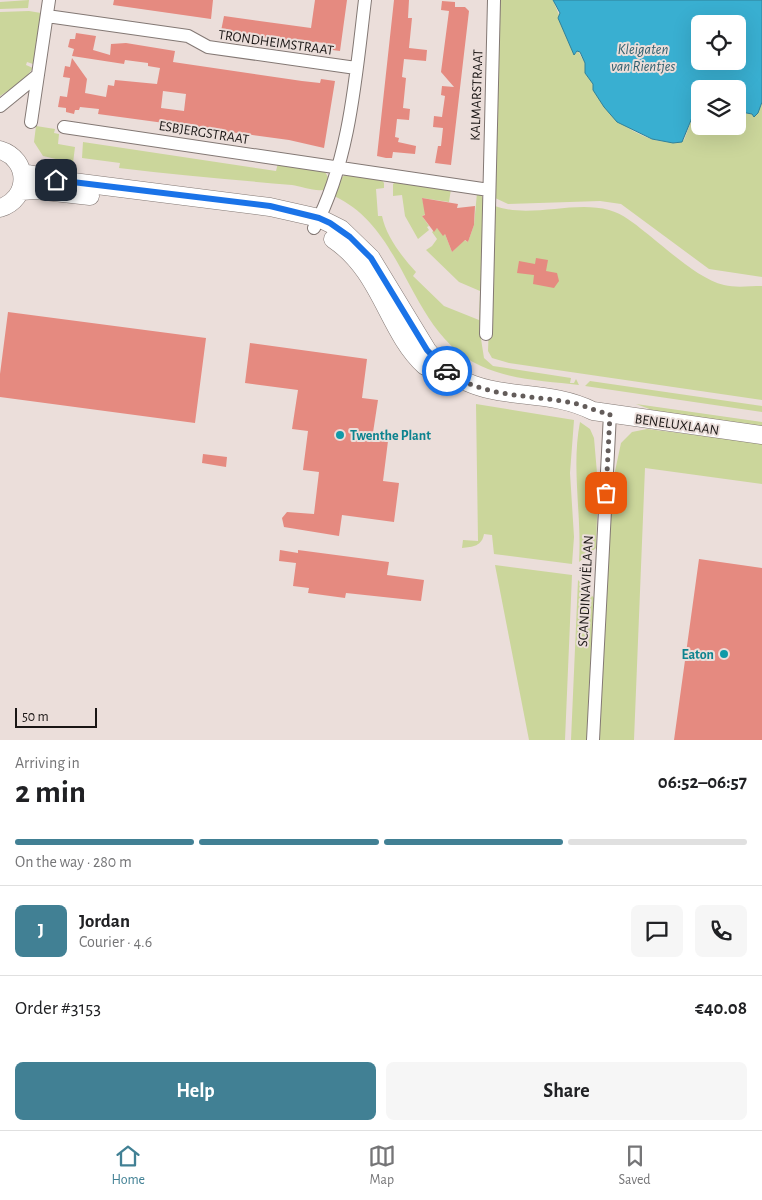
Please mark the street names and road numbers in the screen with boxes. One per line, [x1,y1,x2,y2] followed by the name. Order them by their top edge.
[217,28,335,58] street label: TRONDHEIMSTRAAT
[468,49,486,141] street label: KALMARSTRAAT
[158,119,250,147] street label: ESBJERGSTRAAT
[634,412,720,438] street label: BENELUXLAAN
[574,535,596,647] street label: SCANDINAVIËLAAN

